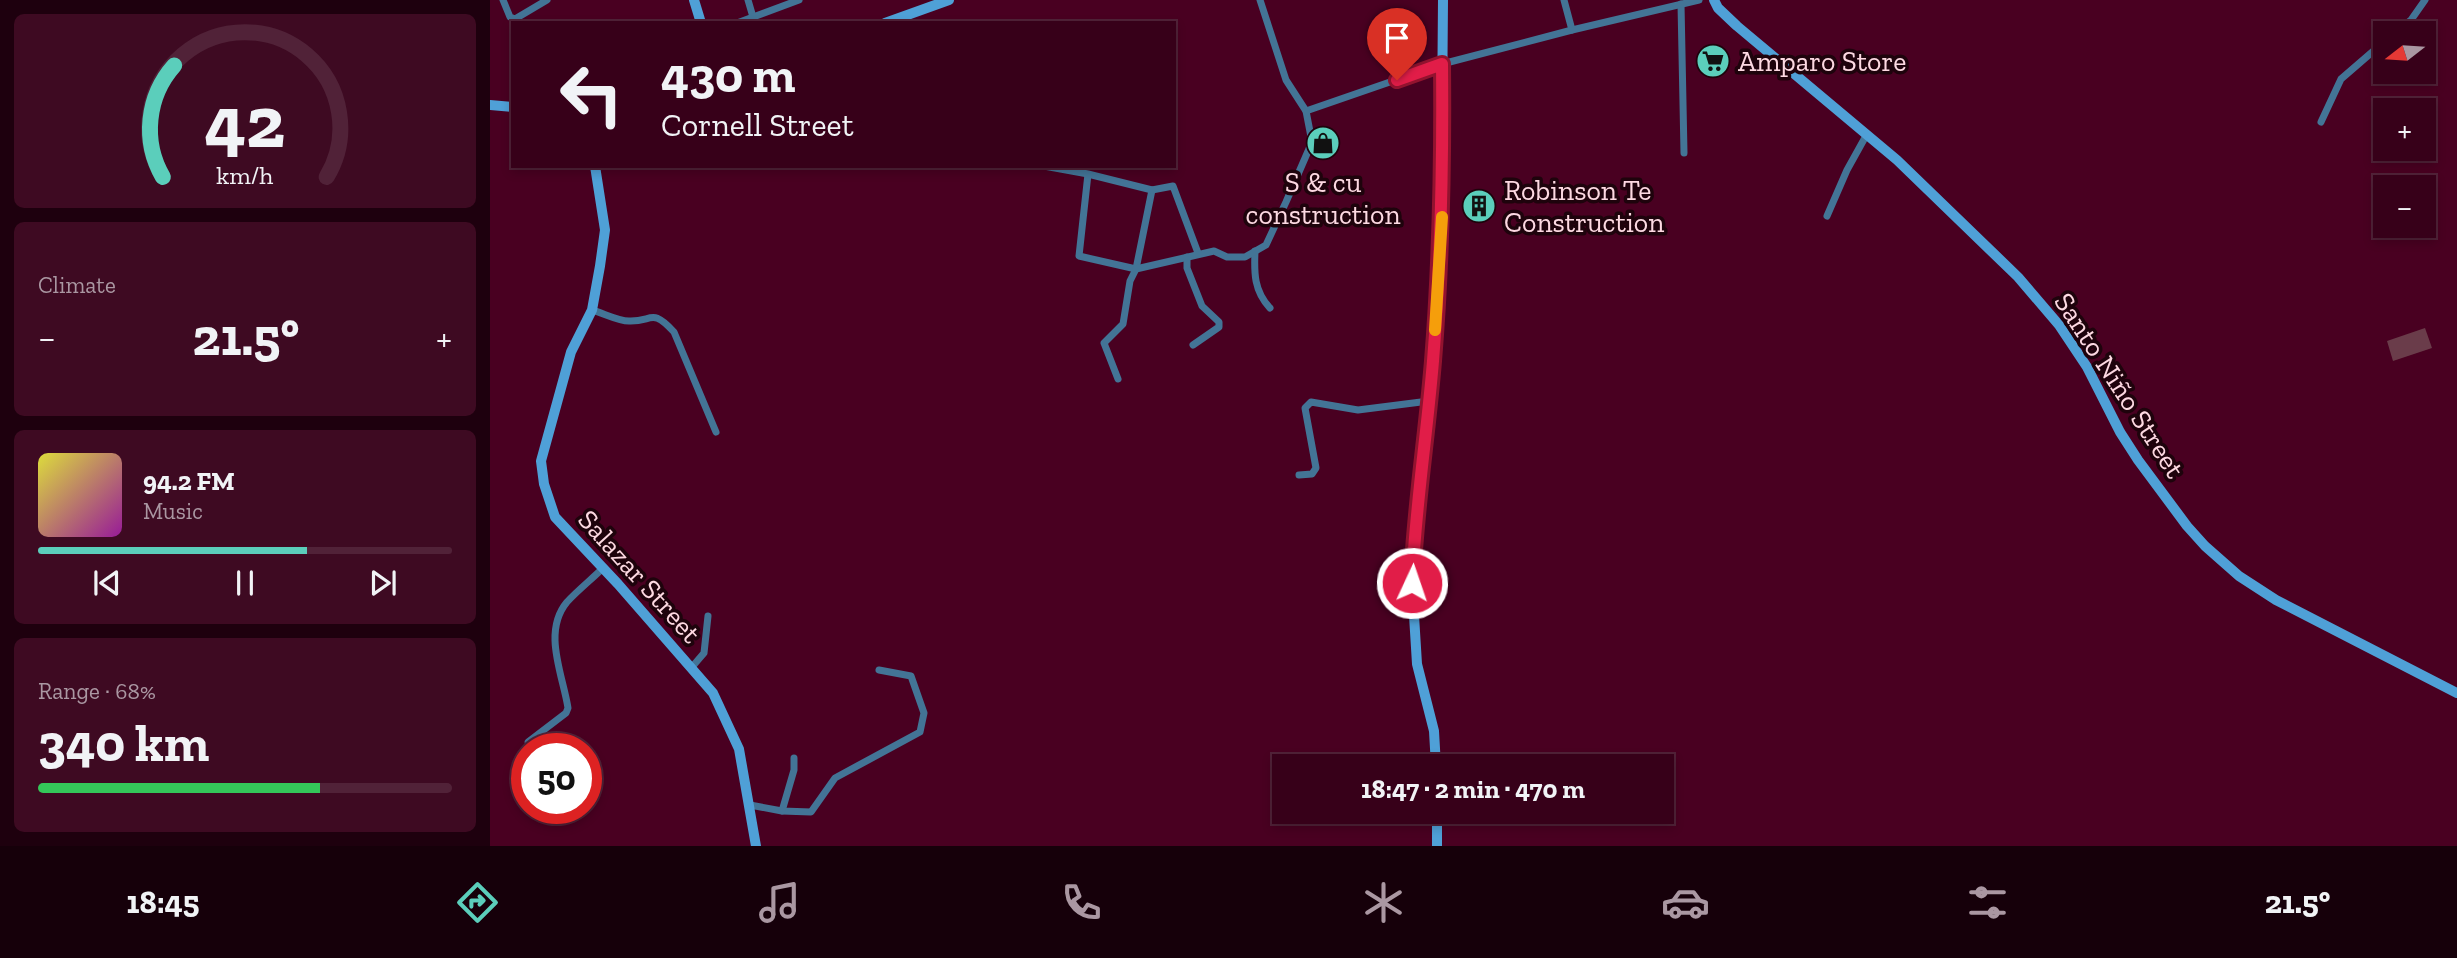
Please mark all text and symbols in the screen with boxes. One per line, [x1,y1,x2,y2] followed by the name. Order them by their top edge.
[1367,8,1427,80] pin
[1378,19,1416,57] icon: arrive
[2373,21,2436,84] north arrow
[2373,21,2436,238] map controls
[1694,42,1732,80] supermarket icon: Amparo Store
[1738,45,1906,78] place label: Amparo Store
[661,46,795,105] text: 430 m
[546,49,637,140] icon: left
[205,78,285,166] text: 42
[2373,98,2436,161] button: +
[661,106,854,144] text: Cornell Street
[1304,124,1342,162] shop icon: S & cu construction
[216,160,274,190] text: km/h
[1245,166,1401,231] place label: S & cu construction
[1504,174,1664,239] place label: Robinson Te Construction
[2373,175,2436,238] button: −
[1460,187,1498,225] building icon: Robinson Te Construction
[38,271,116,299] text: Climate
[2047,286,2192,485] street label: Santo Niño Street
[192,306,299,368] text: 21.5°
[38,315,56,361] text: −
[436,315,452,361] text: +
[143,465,235,497] text: 94.2 FM
[143,497,203,525] text: Music
[571,503,708,650] street label: Salazar Street
[1375,546,1449,620] position arrow
[88,564,126,602] icon: previous
[226,564,264,602] icon: pause
[364,564,402,602] icon: next
[38,677,156,705] text: Range · 68%
[38,712,209,774] text: 340 km
[511,733,602,824] speed limit sign: 50
[1361,773,1585,805] text: 18:47 · 2 min · 470 m
[453,878,502,927] icon: directions
[755,878,804,927] icon: music
[1057,878,1106,927] icon: phone
[1359,878,1408,927] icon: climate
[1661,878,1710,927] icon: car
[1963,878,2012,927] icon: filters
[127,883,200,921] text: 18:45
[2265,883,2330,921] text: 21.5°

